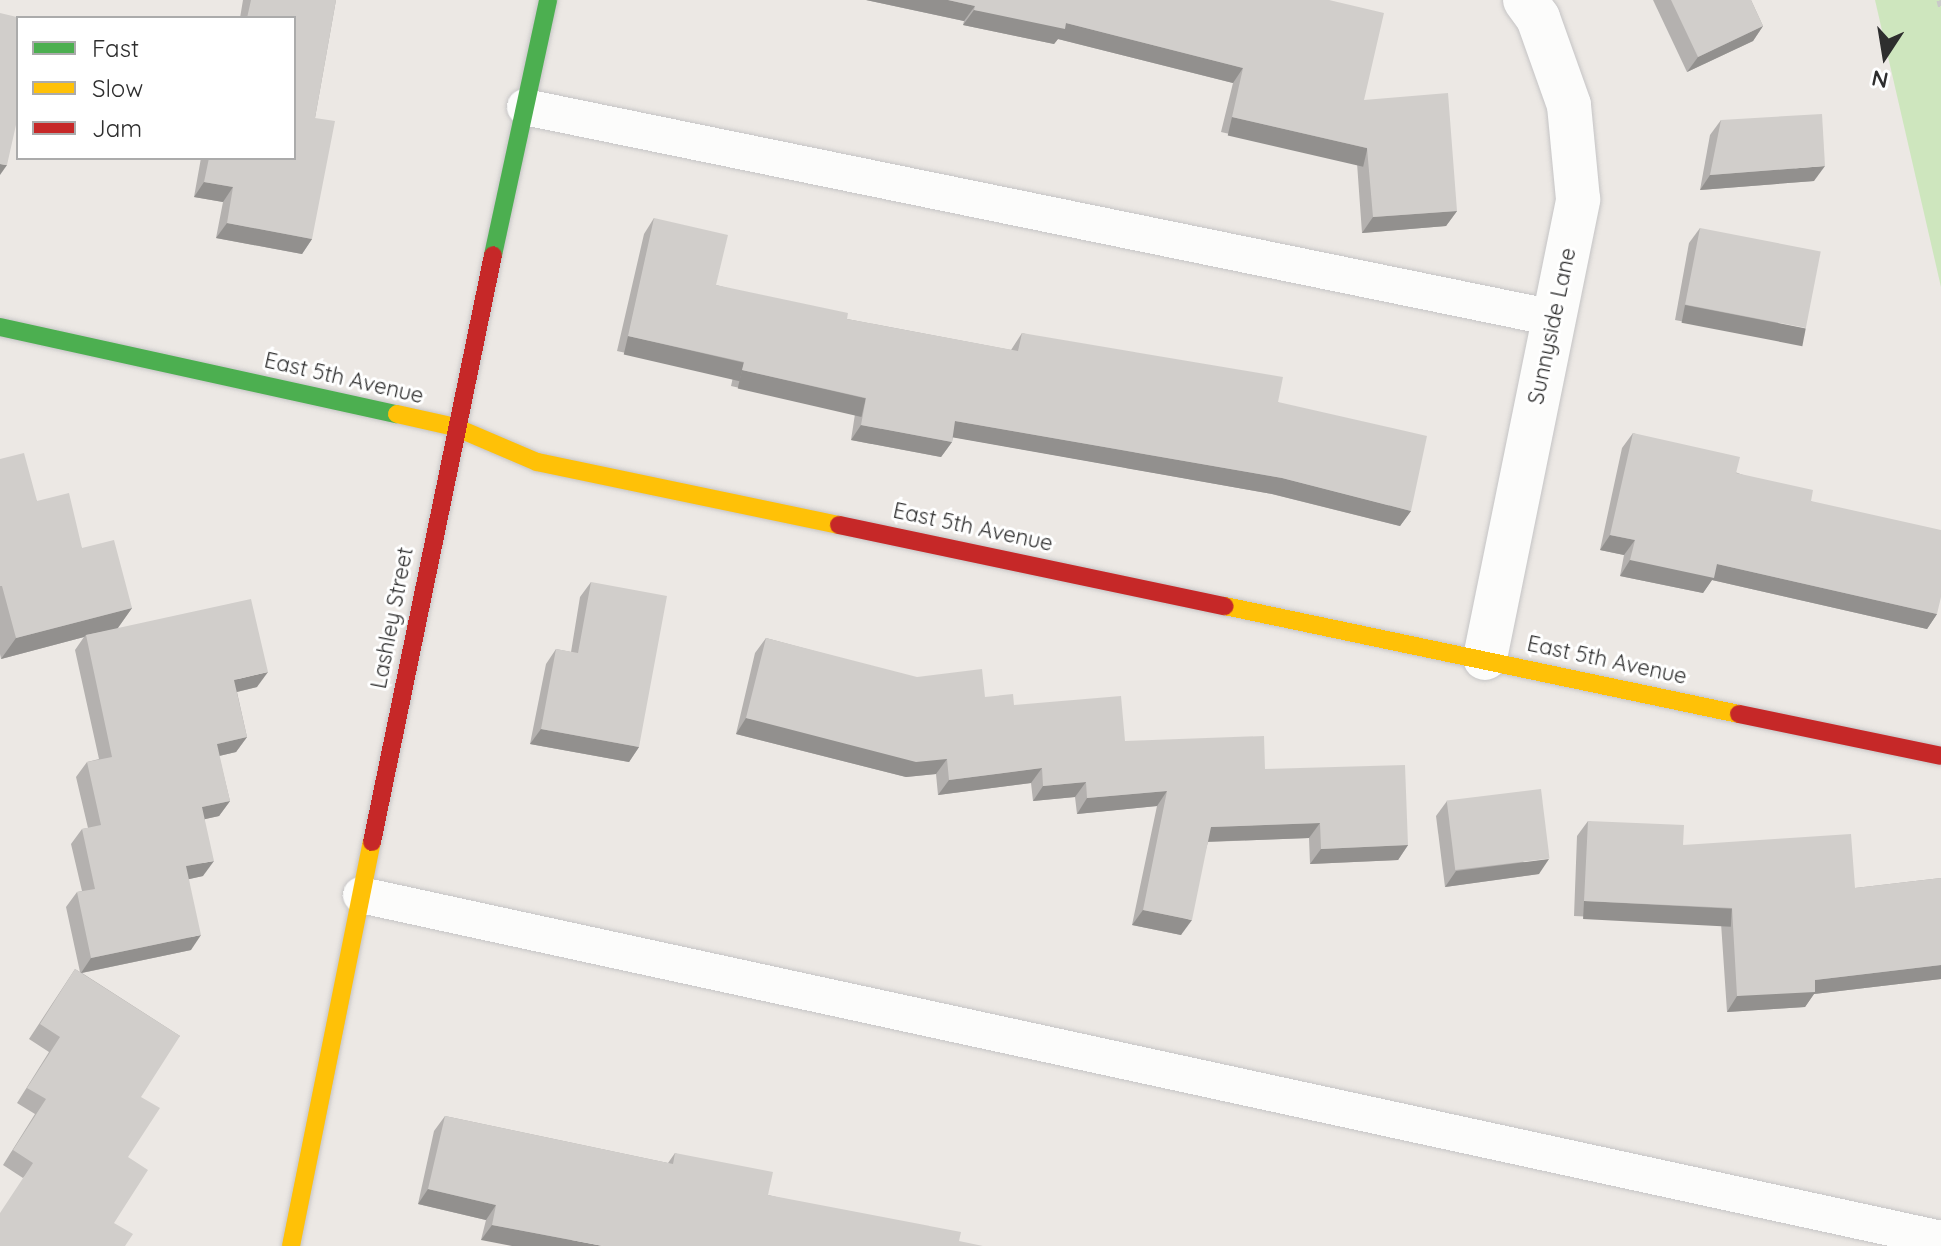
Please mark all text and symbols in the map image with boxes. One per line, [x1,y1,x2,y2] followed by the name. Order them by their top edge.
[16,16,296,160] legend
[1845,16,1925,96] north arrow
[92,33,139,63] text: Fast
[1869,64,1891,95] text: N
[92,73,143,103] text: Slow
[92,113,142,143] text: Jam
[1523,245,1581,407] street label: Sunnyside Lane
[262,347,426,409] street label: East 5th Avenue
[891,497,1055,557] street label: East 5th Avenue
[365,545,419,691] street label: Lashley Street
[1525,630,1689,690] street label: East 5th Avenue

